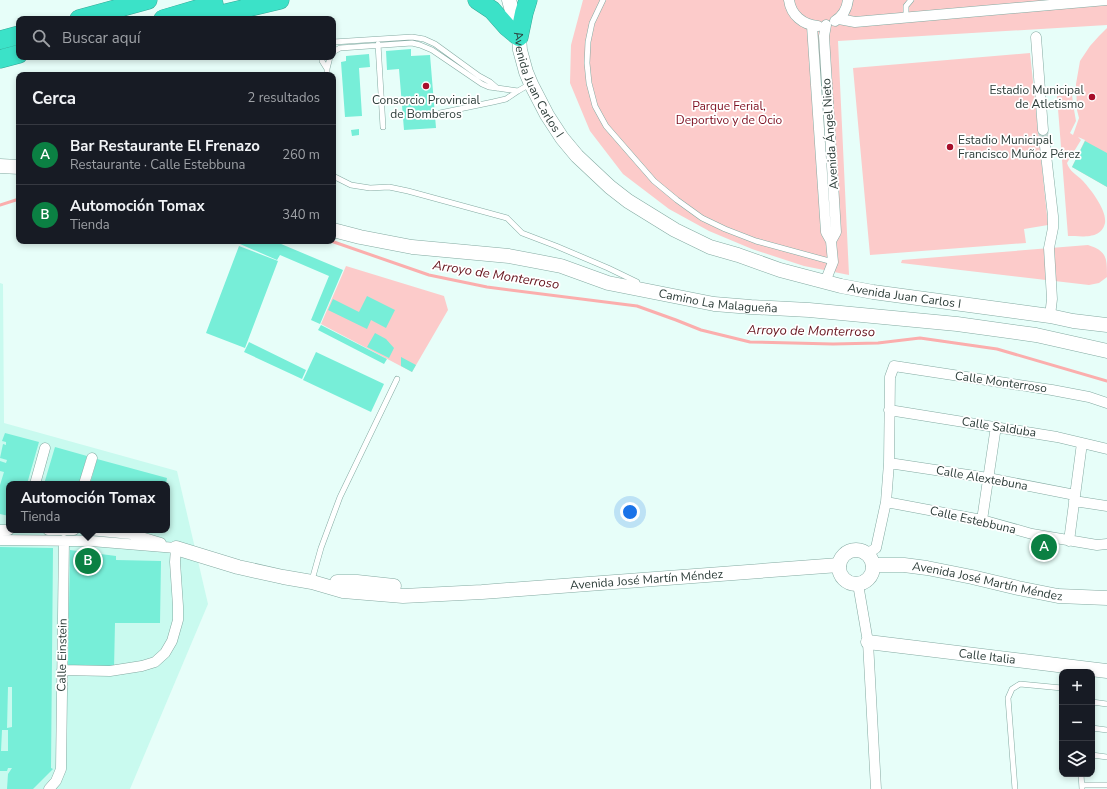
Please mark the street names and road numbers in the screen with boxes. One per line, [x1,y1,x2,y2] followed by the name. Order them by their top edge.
[510,29,568,141] street label: Avenida Juan Carlos I
[818,78,842,190] street label: Avenida Ángel Nieto
[846,279,962,312] street label: Avenida Juan Carlos I
[657,285,778,316] street label: Camino La Malagueña
[954,368,1048,396] street label: Calle Monterroso
[961,413,1037,441] street label: Calle Salduba
[935,462,1029,494] street label: Calle Alextebuna
[928,502,1018,538] street label: Calle Estebbuna
[911,558,1063,604] street label: Avenida José Martín Méndez
[569,566,724,593] street label: Avenida José Martín Méndez
[53,618,71,692] street label: Calle Einstein
[958,645,1016,668] street label: Calle Italia

